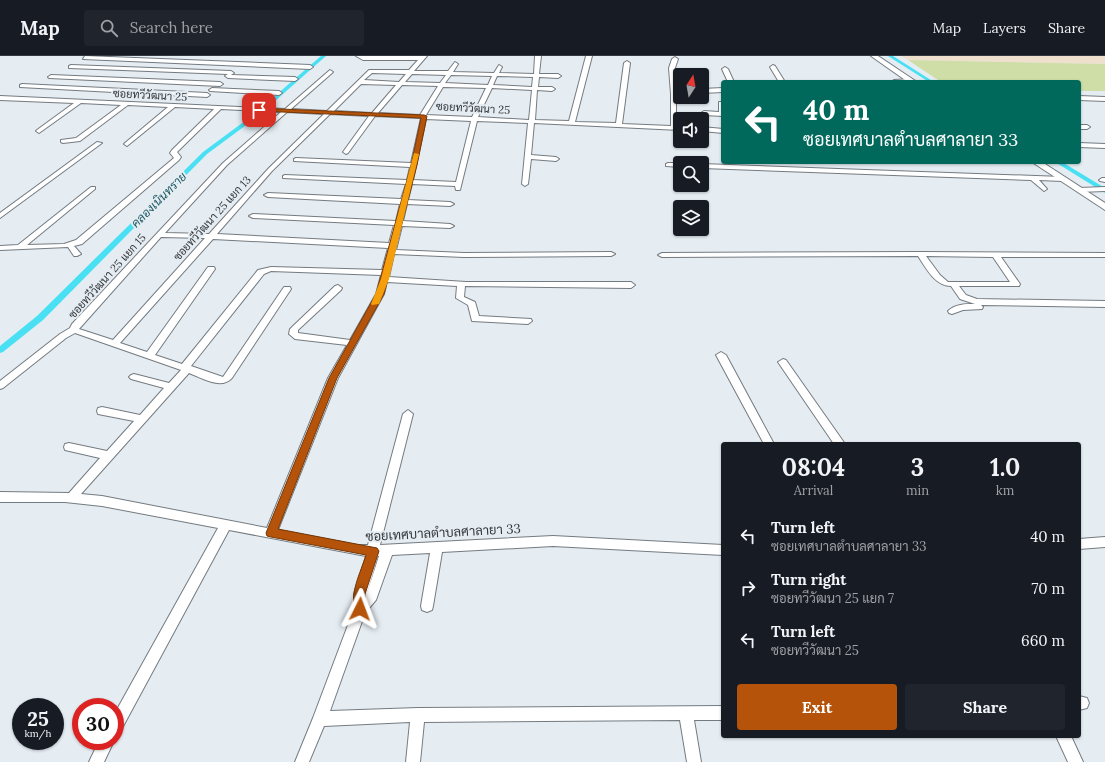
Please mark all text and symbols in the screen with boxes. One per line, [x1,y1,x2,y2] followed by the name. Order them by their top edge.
[84,10,364,46] search box
[20,16,60,40] text: Map
[98,17,120,39] icon: search
[130,18,213,37] text: Search here
[933,19,961,37] text: Map
[983,19,1026,37] text: Layers
[1048,19,1085,37] text: Share
[673,68,709,104] north arrow
[673,68,709,236] map controls
[113,85,188,104] street label: ซอยทวีวัฒนา 25
[803,92,869,128] text: 40 m
[242,93,276,127] pin
[737,96,789,148] icon: left
[436,98,511,117] street label: ซอยทวีวัฒนา 25
[248,99,270,121] icon: arrive
[673,112,709,148] button: sound
[803,128,1018,151] text: ซอยเทศบาลตำบลศาลายา 33
[673,156,709,192] button: search
[128,169,190,230] water label: คลองเนินทราย
[170,172,254,263] street label: ซอยทวีวัฒนา 25 แยก 13
[673,200,709,236] button: layers
[65,230,149,321] street label: ซอยทวีวัฒนา 25 แยก 15
[782,452,845,483] text: 08:04
[911,452,924,483] text: 3
[990,452,1020,483] text: 1.0
[794,482,833,499] text: Arrival
[906,482,929,499] text: min
[996,482,1014,499] text: km
[771,518,835,537] text: Turn left
[365,520,521,545] street label: ซอยเทศบาลตำบลศาลายา 33
[737,525,759,547] icon: left
[1030,527,1065,546] text: 40 m
[771,538,926,555] text: ซอยเทศบาลตำบลศาลายา 33
[771,570,847,589] text: Turn right
[737,577,759,599] icon: right
[1031,579,1065,598] text: 70 m
[339,588,381,630] position arrow
[771,590,894,607] text: ซอยทวีวัฒนา 25 แยก 7
[771,622,835,641] text: Turn left
[737,629,759,651] icon: left
[1021,631,1065,650] text: 660 m
[771,642,859,659] text: ซอยทวีวัฒนา 25
[737,684,897,730] button: Exit
[905,684,1065,730] button: Share
[72,698,124,750] speed limit sign: 30
[27,706,49,731] text: 25
[24,727,52,740] text: km/h

